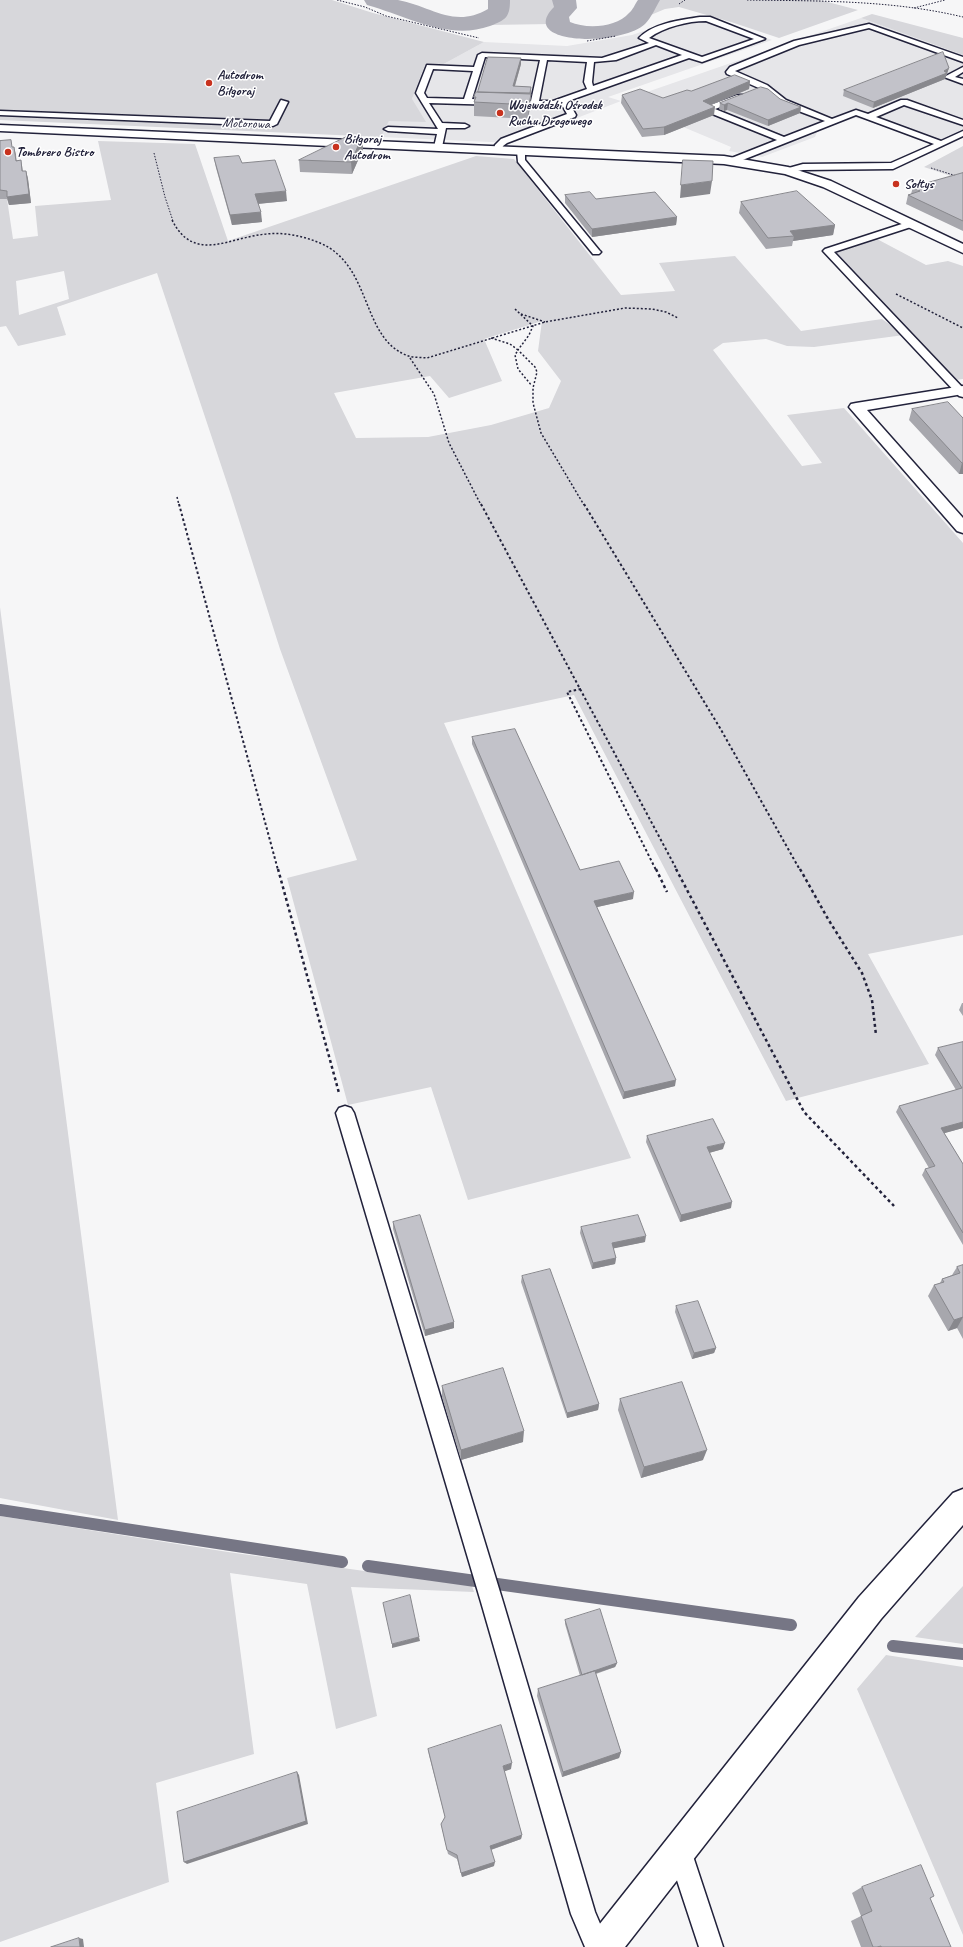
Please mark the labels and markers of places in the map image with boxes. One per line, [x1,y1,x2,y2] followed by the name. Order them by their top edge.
[217,67,263,100] place label: Autodrom Biłgoraj
[204,78,214,88] marker: Autodrom Biłgoraj
[508,97,602,130] place label: Wojewódzki Ośrodek Ruchu Drogowego
[495,108,505,118] marker: Wojewódzki Ośrodek Ruchu Drogowego
[344,131,390,164] place label: Biłgoraj Autodrom
[331,142,341,152] marker: Biłgoraj Autodrom
[16,144,93,160] place label: Tombrero Bistro
[3,147,13,157] marker: Tombrero Bistro
[904,176,933,192] place label: Sołtys
[891,179,901,189] marker: Sołtys

